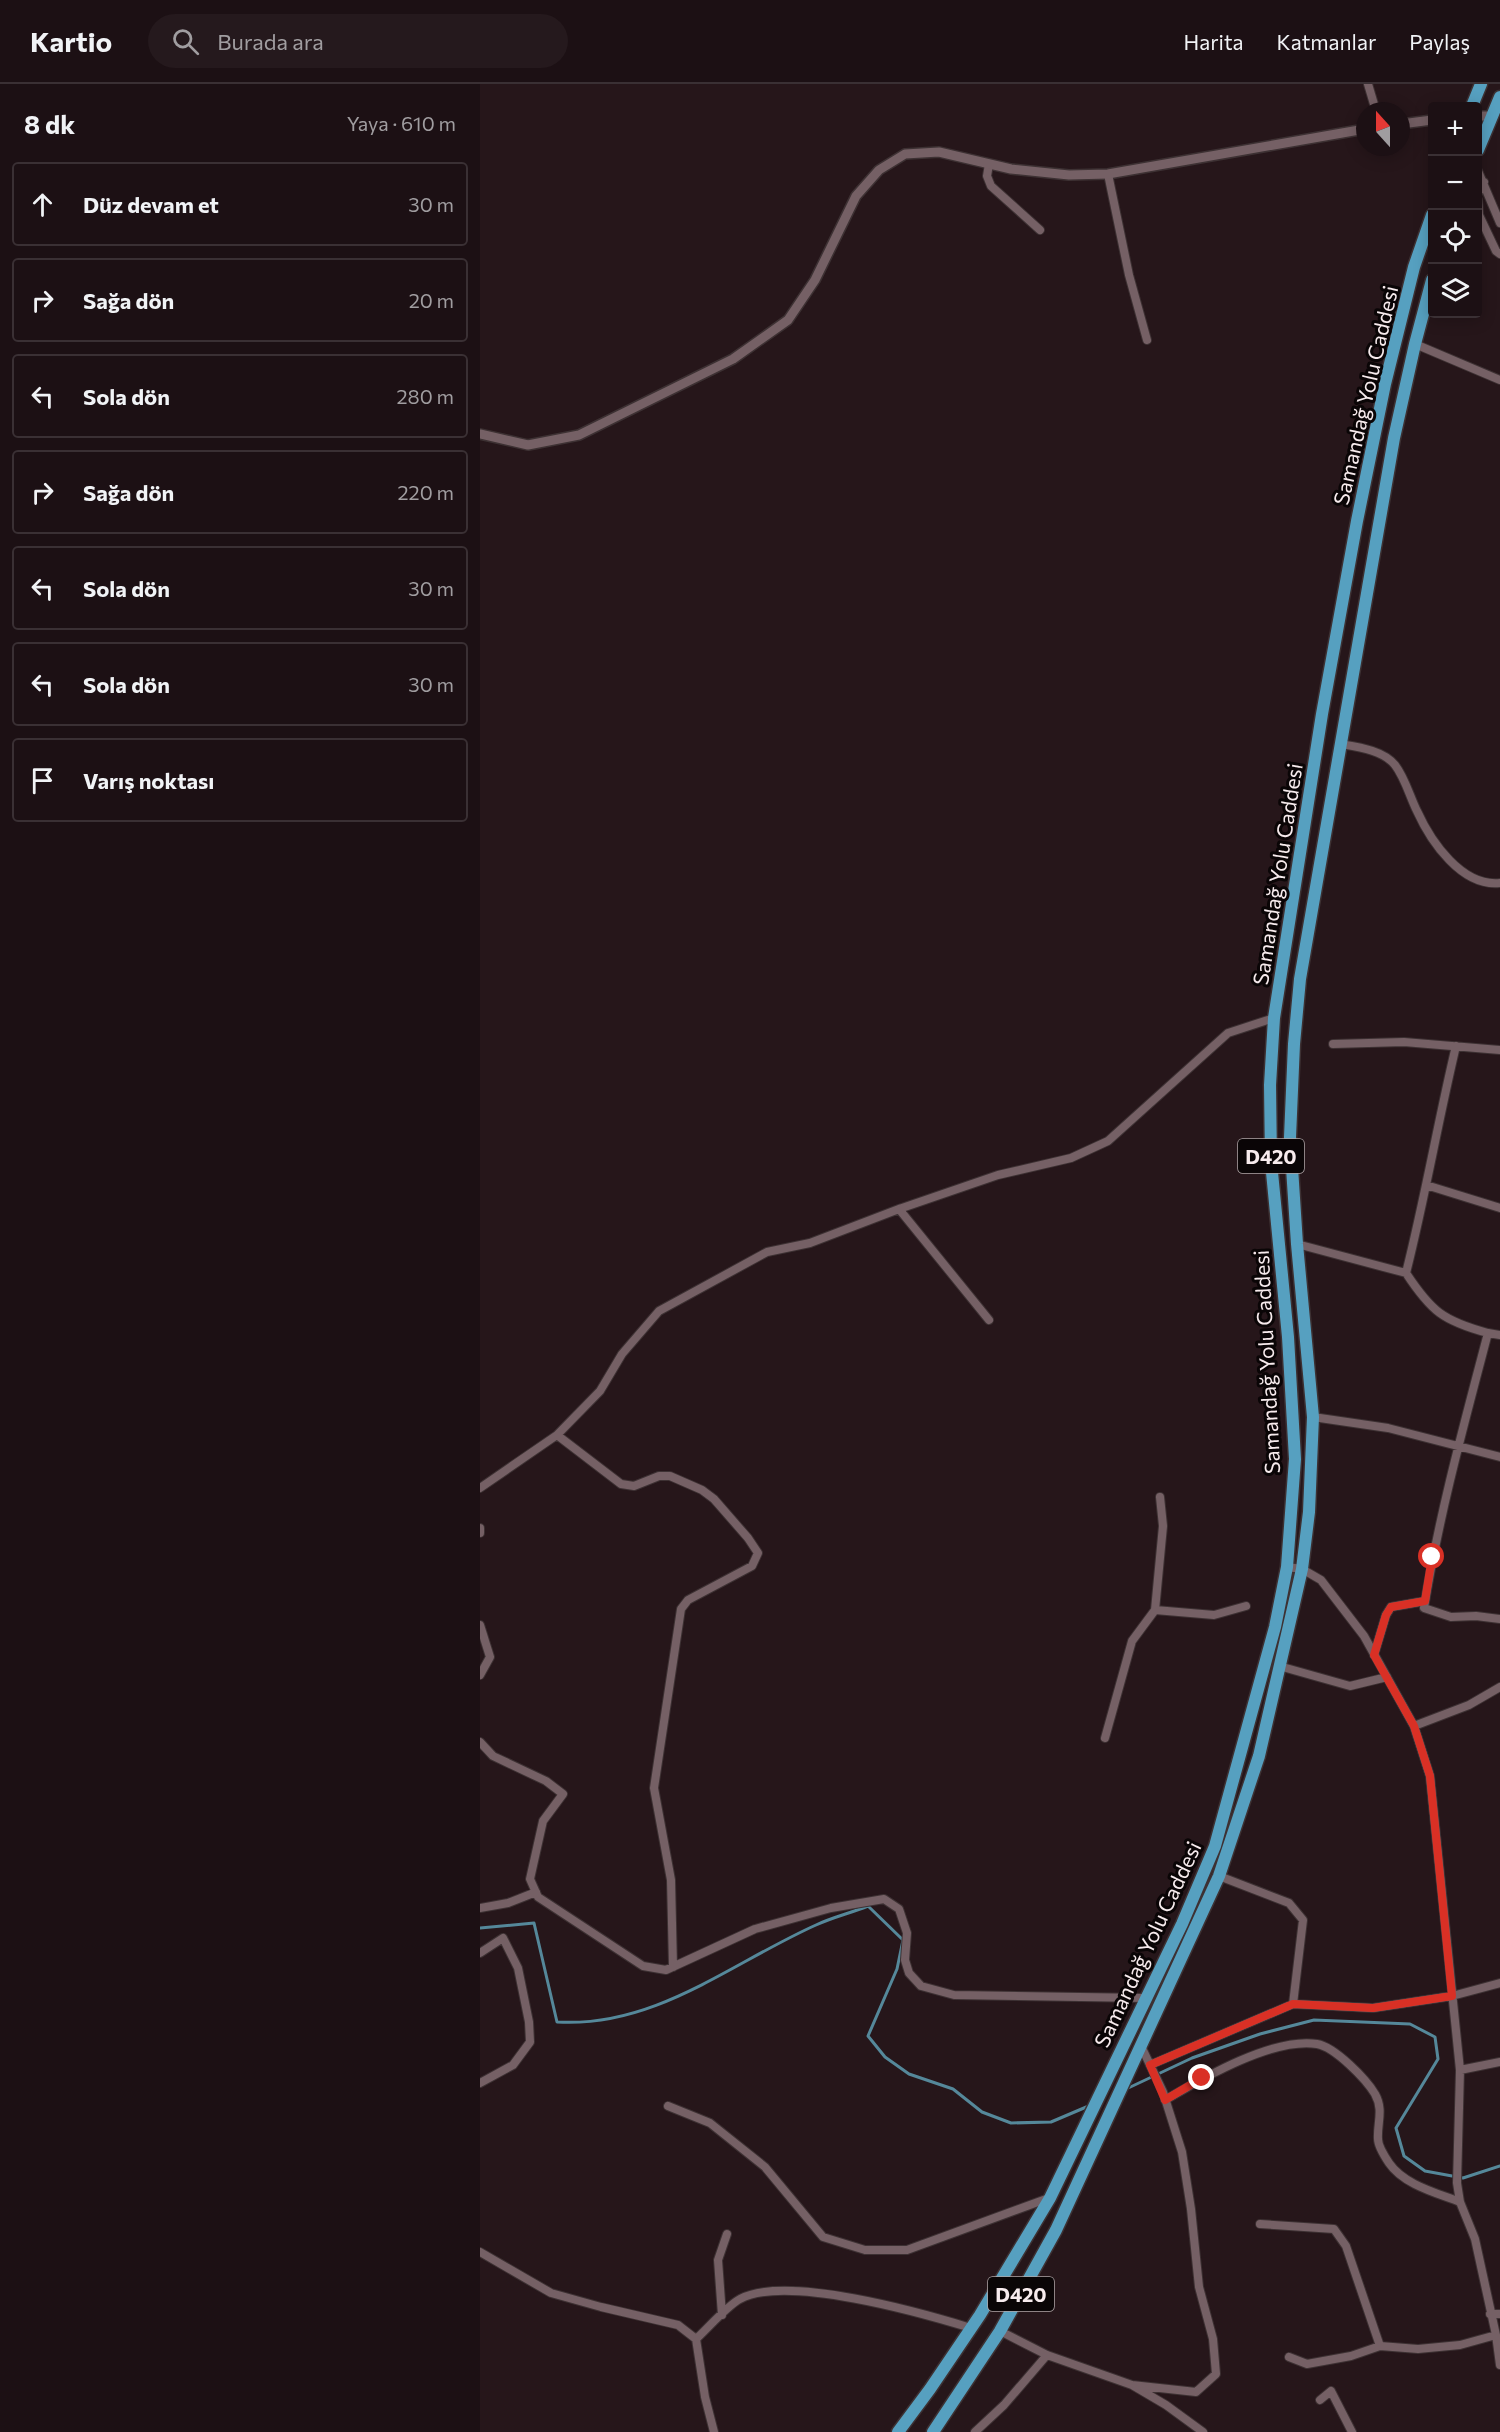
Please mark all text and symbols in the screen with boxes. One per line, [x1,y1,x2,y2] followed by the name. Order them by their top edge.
[148,14,568,68] search box
[30,24,112,58] text: Kartio
[169,25,202,58] icon: search
[217,28,324,55] text: Burada ara
[1183,29,1244,54] text: Harita
[1277,29,1376,54] text: Katmanlar
[1409,29,1470,54] text: Paylaş
[1356,102,1410,156] north arrow
[1428,102,1482,318] map controls
[1428,102,1482,156] button: +
[24,108,75,139] text: 8 dk
[347,111,456,135] text: Yaya · 610 m
[1428,156,1482,210] button: −
[26,188,59,221] icon: ahead
[83,191,219,218] text: Düz devam et
[408,192,454,216] text: 30 m
[1428,210,1482,264] button: locate
[1428,264,1482,318] button: layers
[1328,283,1402,507] street label: Samandağ Yolu Caddesi
[26,284,59,317] icon: right
[83,287,174,314] text: Sağa dön
[409,288,454,312] text: 20 m
[26,380,59,413] icon: left
[83,383,170,410] text: Sola dön
[396,384,454,408] text: 280 m
[26,476,59,509] icon: right
[83,479,174,506] text: Sağa dön
[398,480,454,504] text: 220 m
[26,572,59,605] icon: left
[83,575,170,602] text: Sola dön
[408,576,454,600] text: 30 m
[26,668,59,701] icon: left
[83,671,170,698] text: Sola dön
[408,672,454,696] text: 30 m
[1247,761,1307,987] street label: Samandağ Yolu Caddesi
[26,764,59,797] icon: arrive
[83,767,214,794] text: Varış noktası
[1238,1139,1304,1173] road number: D420
[1248,1249,1284,1475] street label: Samandağ Yolu Caddesi
[1418,1543,1444,1569] route start
[1088,1837,1206,2051] street label: Samandağ Yolu Caddesi
[1188,2064,1214,2090] route end
[988,2277,1054,2311] road number: D420

